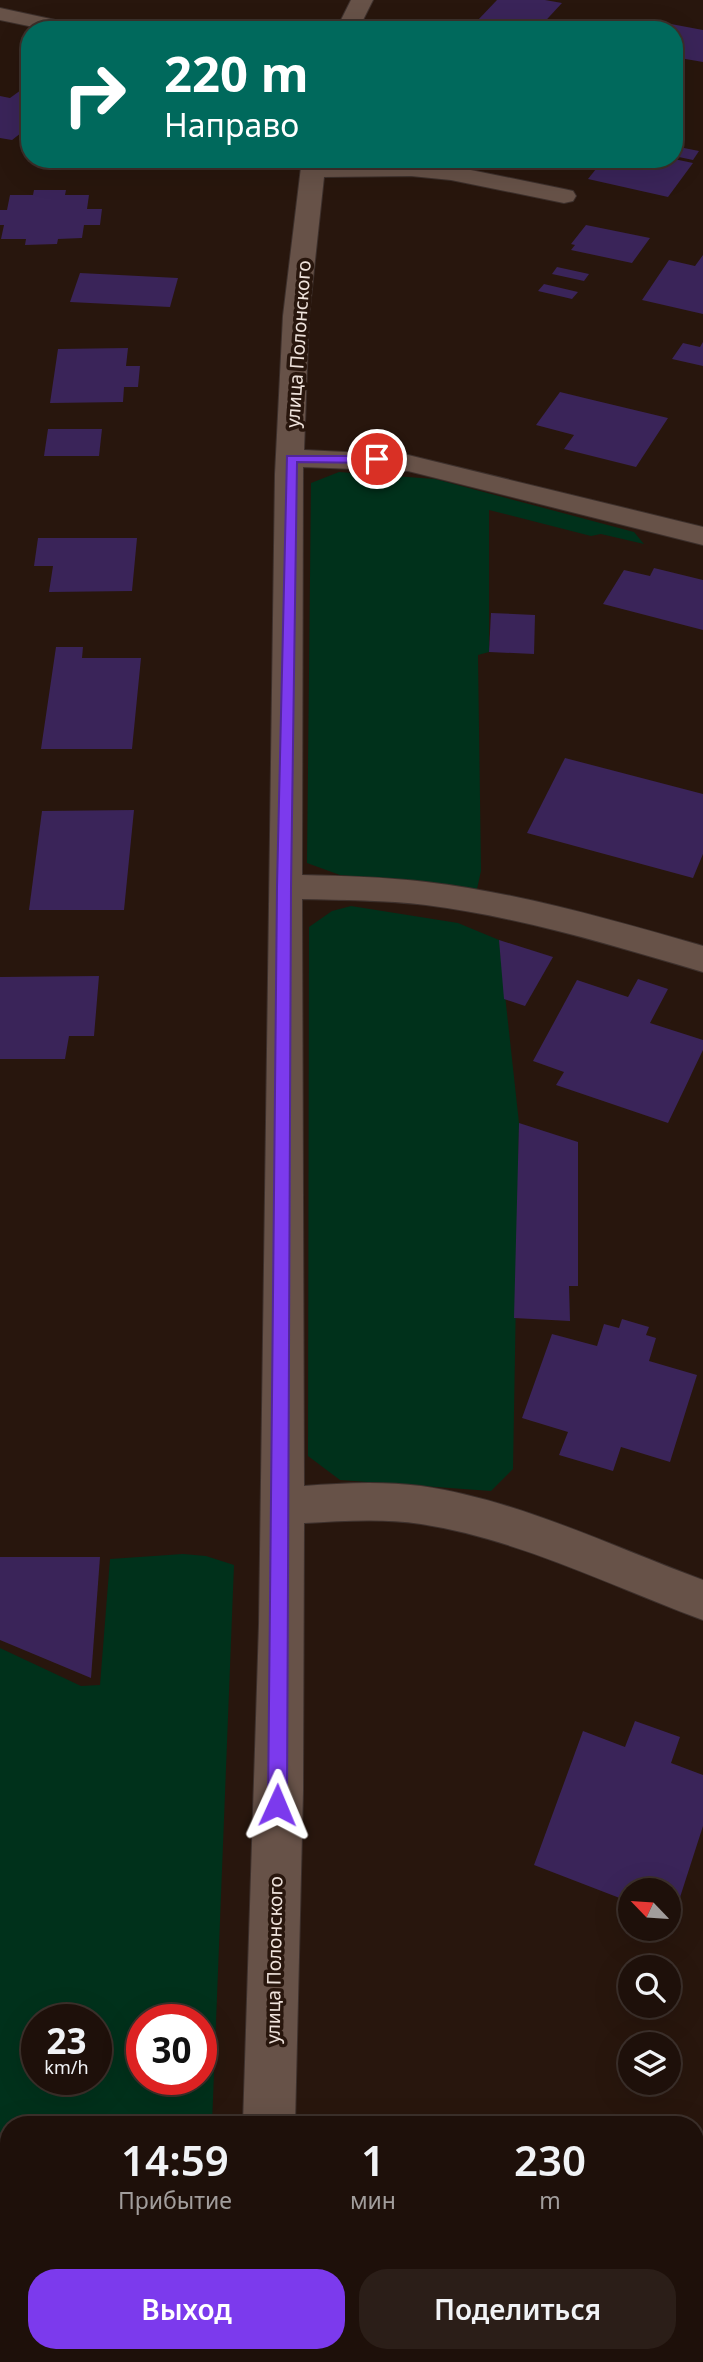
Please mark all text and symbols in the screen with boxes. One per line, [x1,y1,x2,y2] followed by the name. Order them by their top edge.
[164,40,309,106] text: 220 m
[49,49,140,140] icon: right
[164,103,299,146] text: Направо
[279,259,317,429] street label: улица Полонского
[347,429,407,489] pin
[358,440,396,478] icon: arrive
[240,1768,314,1842] position arrow
[260,1876,288,2044] street label: улица Полонского
[618,1878,681,1941] north arrow
[618,1878,681,2095] map controls
[618,1955,681,2018] button: search
[126,2004,217,2095] speed limit sign: 30
[46,2017,87,2064] text: 23
[618,2032,681,2095] button: layers
[44,2055,89,2079] text: km/h
[121,2131,229,2188] text: 14:59
[361,2131,385,2188] text: 1
[514,2131,586,2188] text: 230
[118,2184,232,2216] text: Прибытие
[350,2184,396,2216] text: мин
[539,2184,561,2216] text: m
[28,2269,345,2349] button: Выход
[359,2269,676,2349] button: Поделиться

